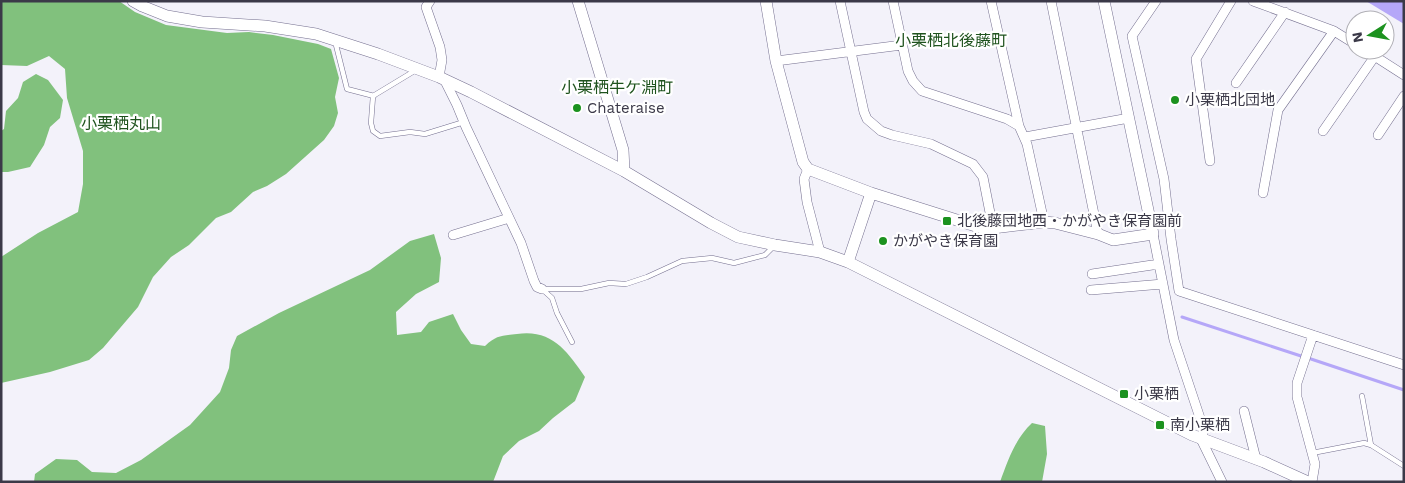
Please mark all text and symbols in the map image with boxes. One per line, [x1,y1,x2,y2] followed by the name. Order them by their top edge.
[1345,10,1395,60] north arrow
[895,31,1007,50] district label: 小栗栖北後藤町
[1348,31,1366,44] text: N
[561,78,673,97] district label: 小栗栖牛ケ淵町
[1185,91,1275,109] place label: 小栗栖北団地
[1169,94,1181,106] marker: 小栗栖北団地
[587,99,665,117] place label: Chateraise
[571,102,583,114] marker: Chateraise
[81,114,161,133] district label: 小栗栖丸山
[957,212,1182,230] place label: 北後藤団地西・かがやき保育園前
[941,215,953,227] marker: 北後藤団地西・かがやき保育園前
[893,232,998,250] place label: かがやき保育園
[877,235,889,247] marker: かがやき保育園
[1134,385,1179,403] place label: 小栗栖
[1118,388,1130,400] marker: 小栗栖
[1170,416,1230,434] place label: 南小栗栖
[1154,419,1166,431] marker: 南小栗栖

